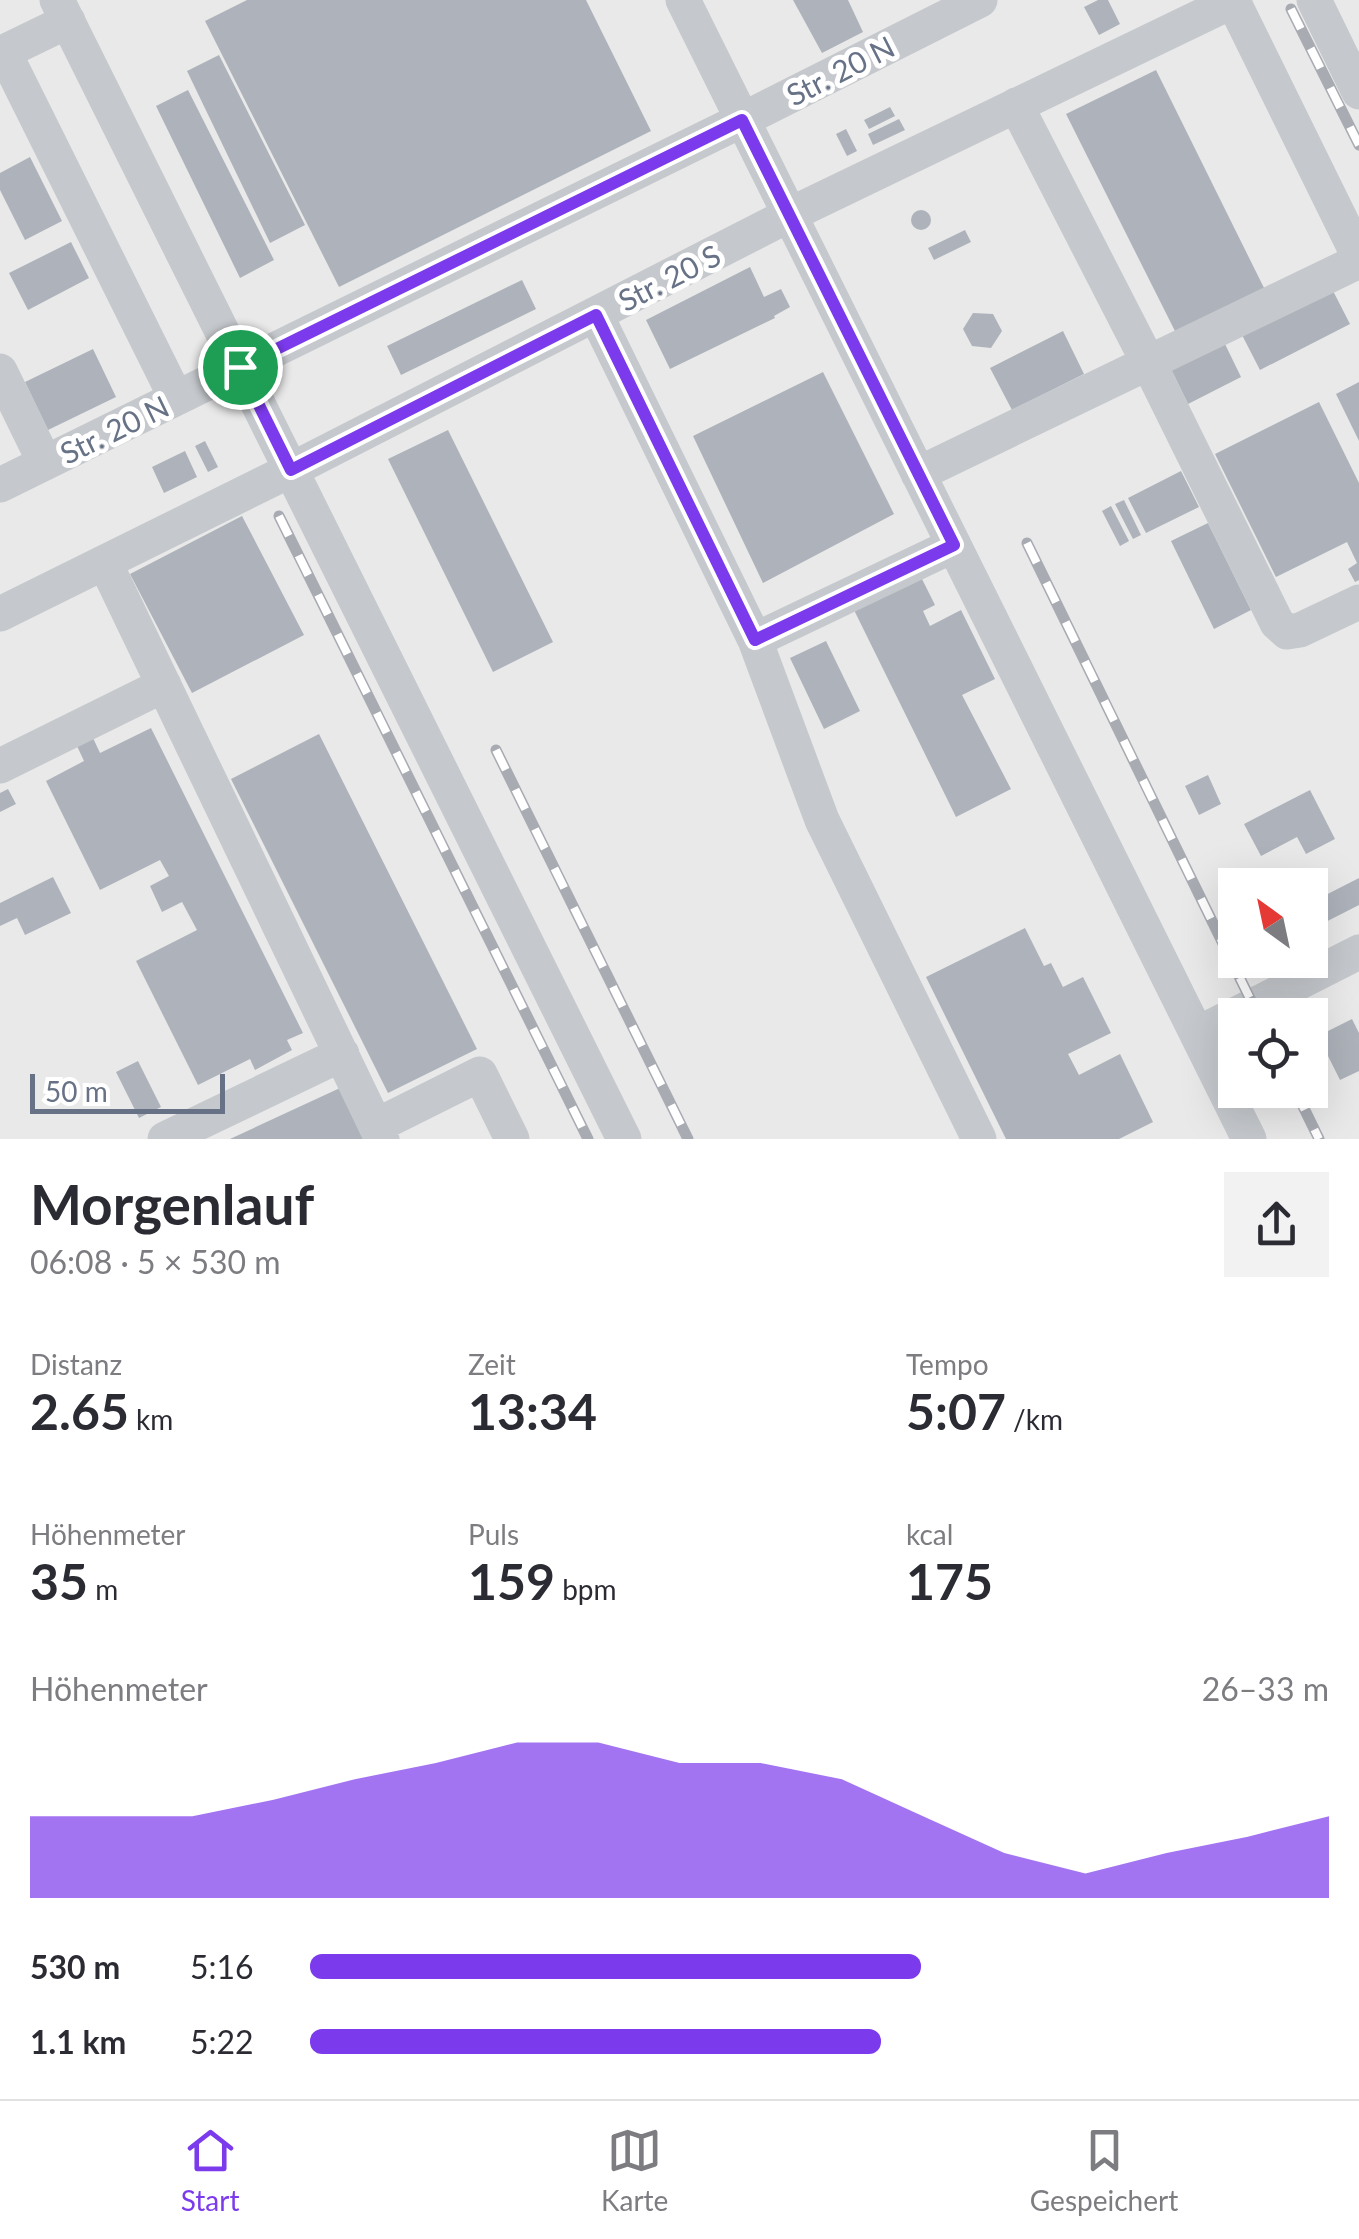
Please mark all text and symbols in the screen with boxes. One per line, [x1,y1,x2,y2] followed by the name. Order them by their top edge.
[780,28,900,112] street label: Str. 20 N
[612,236,726,318] street label: Str. 20 S
[198,325,283,410] pin
[213,340,268,395] icon: arrive
[54,387,174,471] street label: Str. 20 N
[1218,868,1328,978] north arrow
[1218,868,1328,1108] map controls
[1218,998,1328,1108] button: locate
[30,1069,225,1114] scale bar
[45,1074,108,1108] text: 50 m
[30,1171,314,1237] text: Morgenlauf
[1224,1172,1329,1277] button: share
[30,1242,281,1281] text: 06:08 · 5 × 530 m
[30,1347,122,1381] text: Distanz
[468,1347,516,1381] text: Zeit
[906,1347,989,1381] text: Tempo
[30,1381,129,1441] text: 2.65
[468,1381,597,1441] text: 13:34
[906,1381,1006,1441] text: 5:07
[129,1402,173,1436] text: km
[1006,1402,1063,1436] text: /km
[30,1517,186,1551] text: Höhenmeter
[468,1517,519,1551] text: Puls
[906,1517,953,1551] text: kcal
[30,1551,88,1611] text: 35
[468,1551,555,1611] text: 159
[906,1551,993,1611] text: 175
[88,1572,118,1606] text: m
[555,1572,617,1606] text: bpm
[30,1669,208,1708] text: Höhenmeter
[1202,1669,1329,1708] text: 26–33 m
[30,1947,120,1986] text: 530 m
[190,1947,254,1986] text: 5:16
[30,2022,126,2061] text: 1.1 km
[190,2022,254,2061] text: 5:22
[181,2123,240,2217] tab: Start
[601,2123,668,2217] tab: Karte
[1030,2123,1178,2217] tab: Gespeichert

